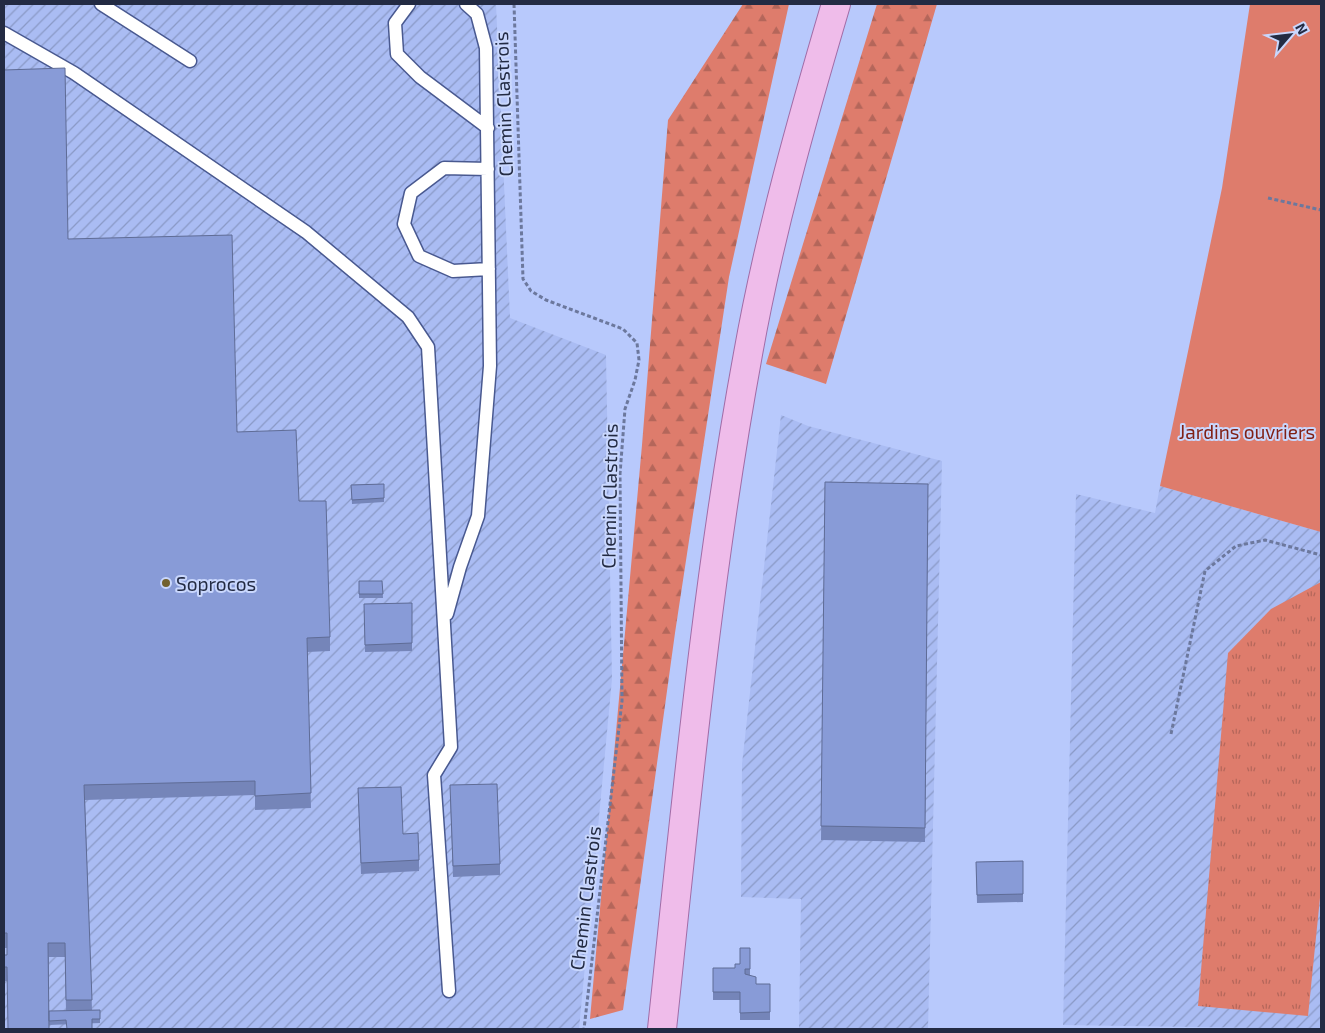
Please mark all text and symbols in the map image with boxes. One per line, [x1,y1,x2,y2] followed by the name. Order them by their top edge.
[1265,10,1315,60] north arrow
[1292,20,1312,37] text: N
[489,31,517,177] street label: Chemin Clastrois
[1179,420,1315,443] park label: Jardins ouvriers
[596,423,622,569] street label: Chemin Clastrois
[176,572,256,595] place label: Soprocos
[160,577,172,589] marker: Soprocos
[565,825,605,971] street label: Chemin Clastrois

